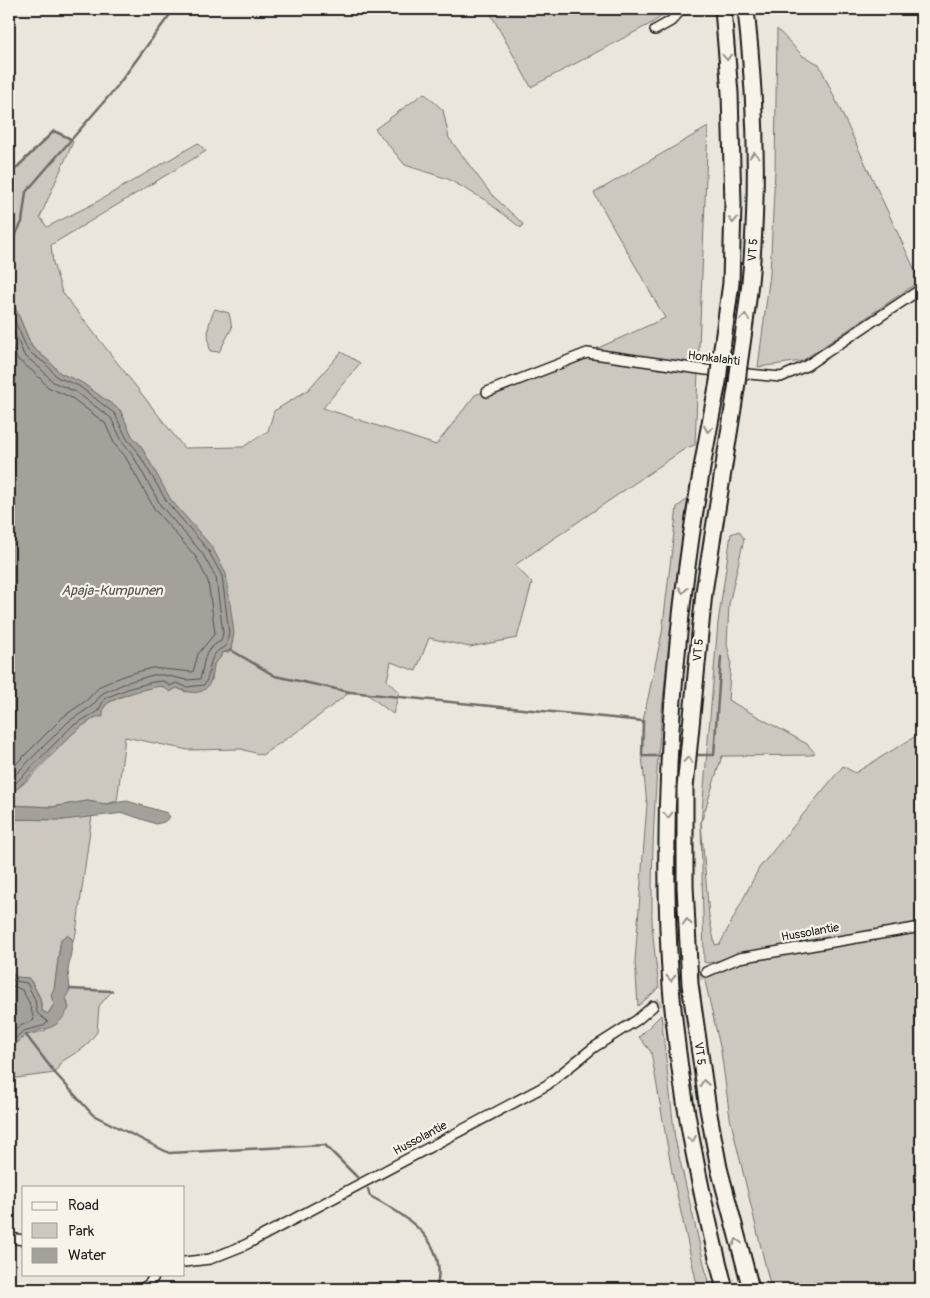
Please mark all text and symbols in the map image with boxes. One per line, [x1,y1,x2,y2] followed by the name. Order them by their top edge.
[721,54,732,62] one-way arrow
[749,151,759,158] one-way arrow
[728,216,738,224] one-way arrow
[745,238,761,262] street label: VT 5
[740,313,750,321] one-way arrow
[687,348,741,369] street label: Honkalahti
[704,425,714,434] one-way arrow
[61,582,164,599] water label: Apaja-Kumpunen
[678,586,689,594] one-way arrow
[690,638,707,662] street label: VT 5
[682,755,693,763] one-way arrow
[662,812,673,820] one-way arrow
[681,918,692,926] one-way arrow
[780,920,840,945] street label: Hussolantie
[666,974,676,982] one-way arrow
[690,1041,709,1066] street label: VT 5
[699,1079,709,1088] one-way arrow
[391,1118,450,1159] street label: Hussolantie
[686,1135,696,1143] one-way arrow
[22,1186,185,1276] legend
[68,1196,99,1215] text: Road
[68,1222,95,1241] text: Park
[733,1239,743,1247] one-way arrow
[68,1246,107,1265] text: Water

